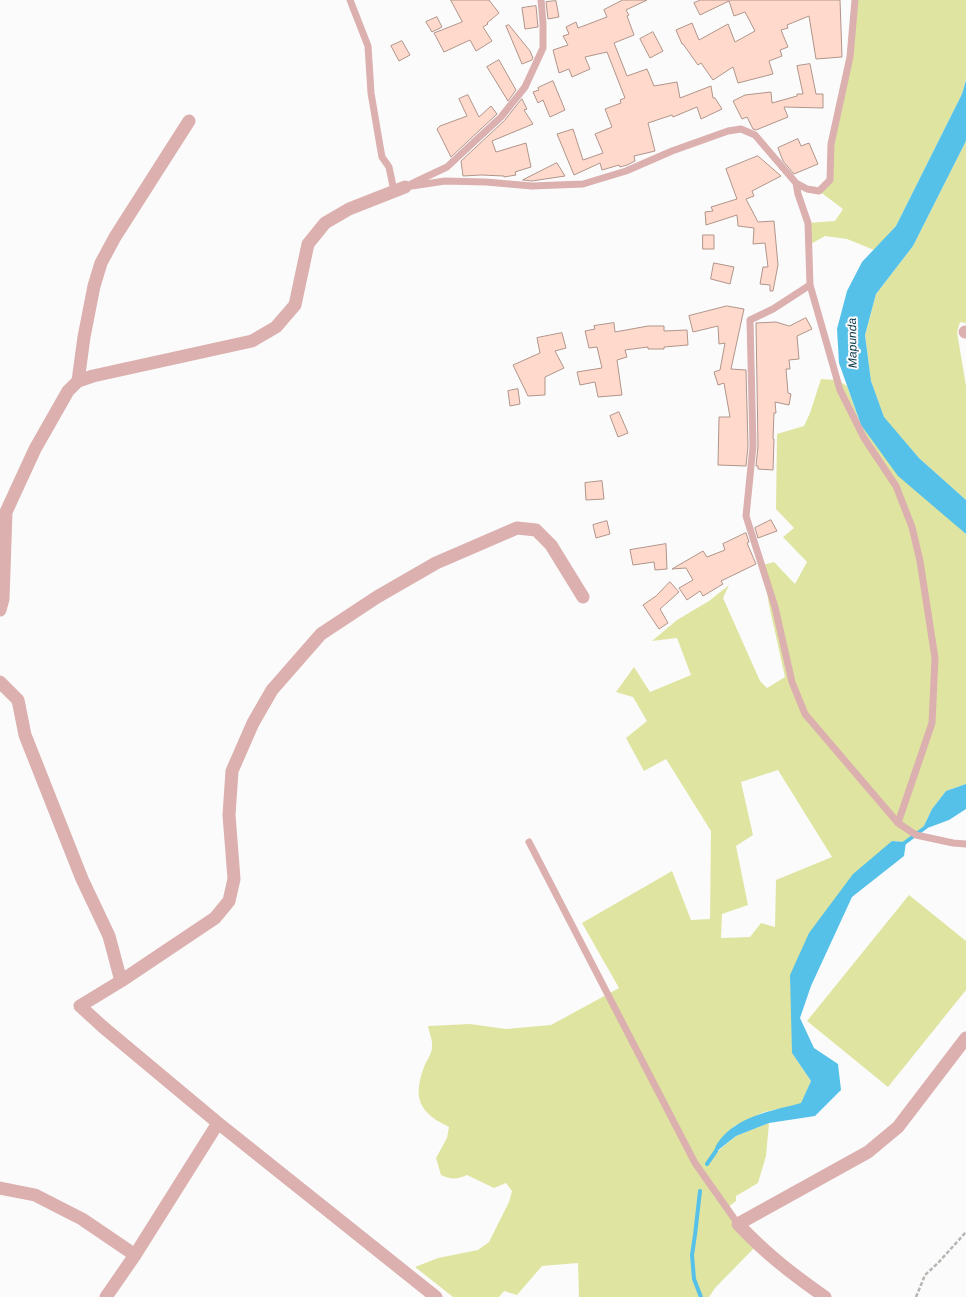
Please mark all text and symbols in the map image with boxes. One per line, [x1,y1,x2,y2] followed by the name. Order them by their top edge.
[845,318,861,368] water label: Mapunda

